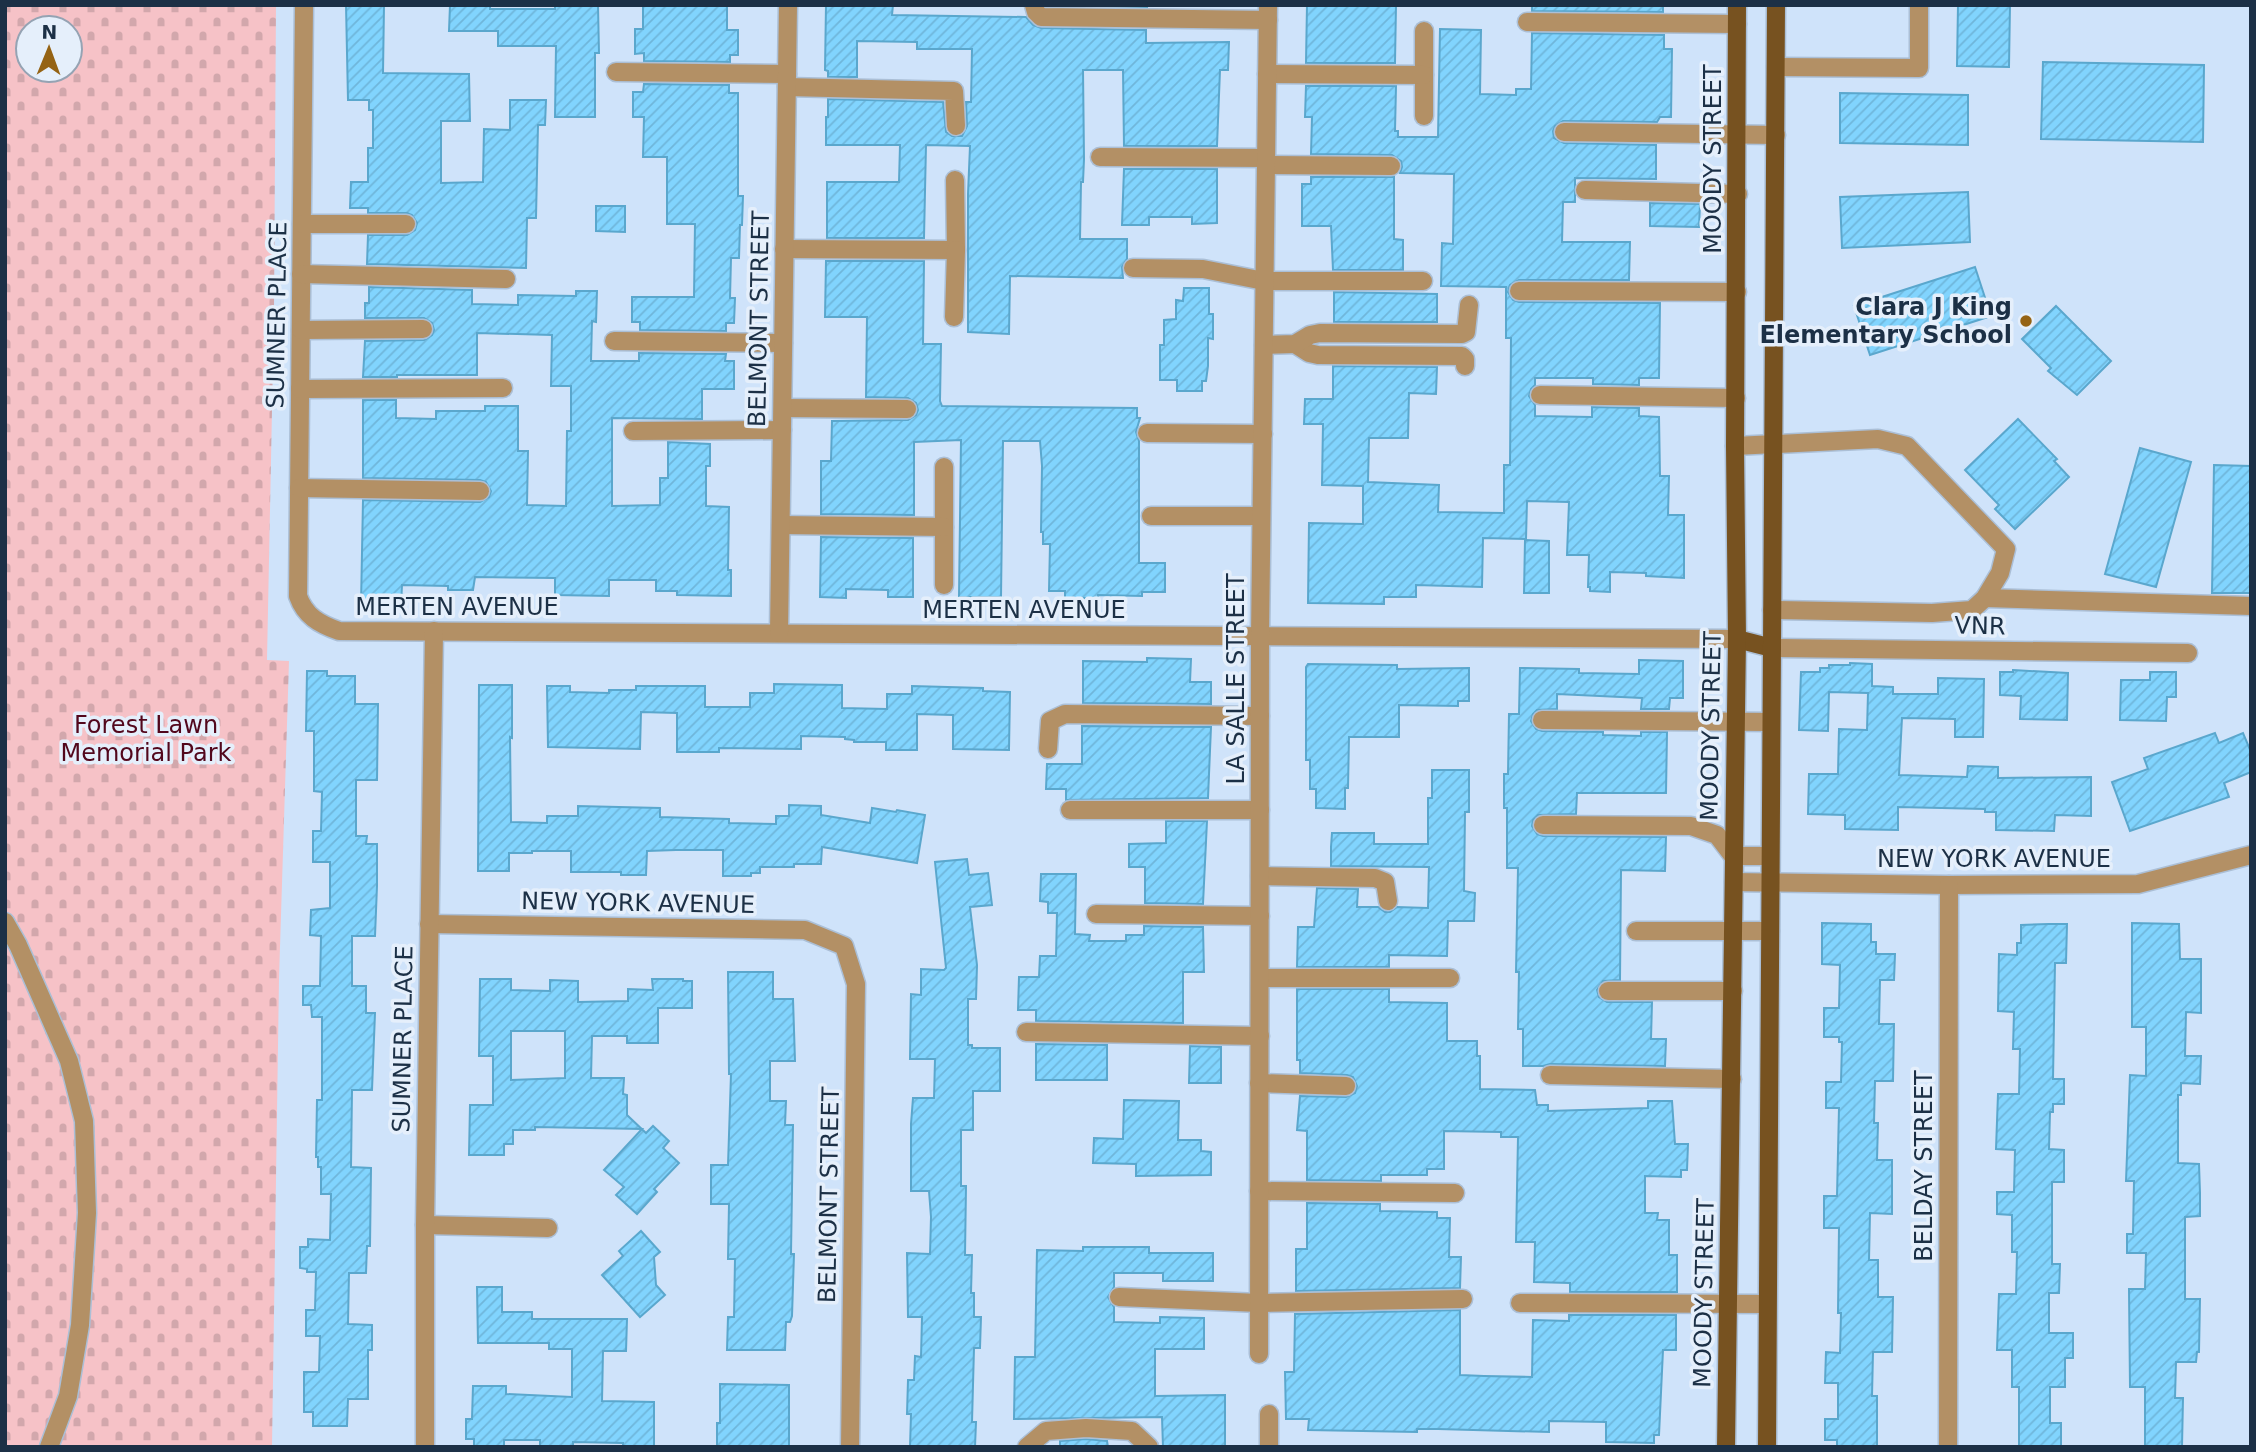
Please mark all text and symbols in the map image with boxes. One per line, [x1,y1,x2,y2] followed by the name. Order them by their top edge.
[14,14,84,84] north arrow
[41,21,57,43] text: N
[1699,64,1727,254] street label: MOODY STREET
[743,210,775,427] street label: BELMONT STREET
[261,221,293,409] street label: SUMNER PLACE
[1759,293,2012,349] place label: Clara J King Elementary School
[2018,313,2034,329] marker: Clara J King Elementary School
[1222,573,1250,785] street label: LA SALLE STREET
[355,593,559,621] street label: MERTEN AVENUE
[922,596,1126,624] street label: MERTEN AVENUE
[1954,612,2006,640] street label: VNR
[1695,631,1727,821] street label: MOODY STREET
[61,711,232,767] park label: Forest Lawn Memorial Park
[1877,845,2111,873] street label: NEW YORK AVENUE
[521,887,755,919] street label: NEW YORK AVENUE
[387,945,419,1133] street label: SUMNER PLACE
[1910,1070,1938,1262] street label: BELDAY STREET
[813,1086,845,1303] street label: BELMONT STREET
[1688,1198,1720,1388] street label: MOODY STREET

